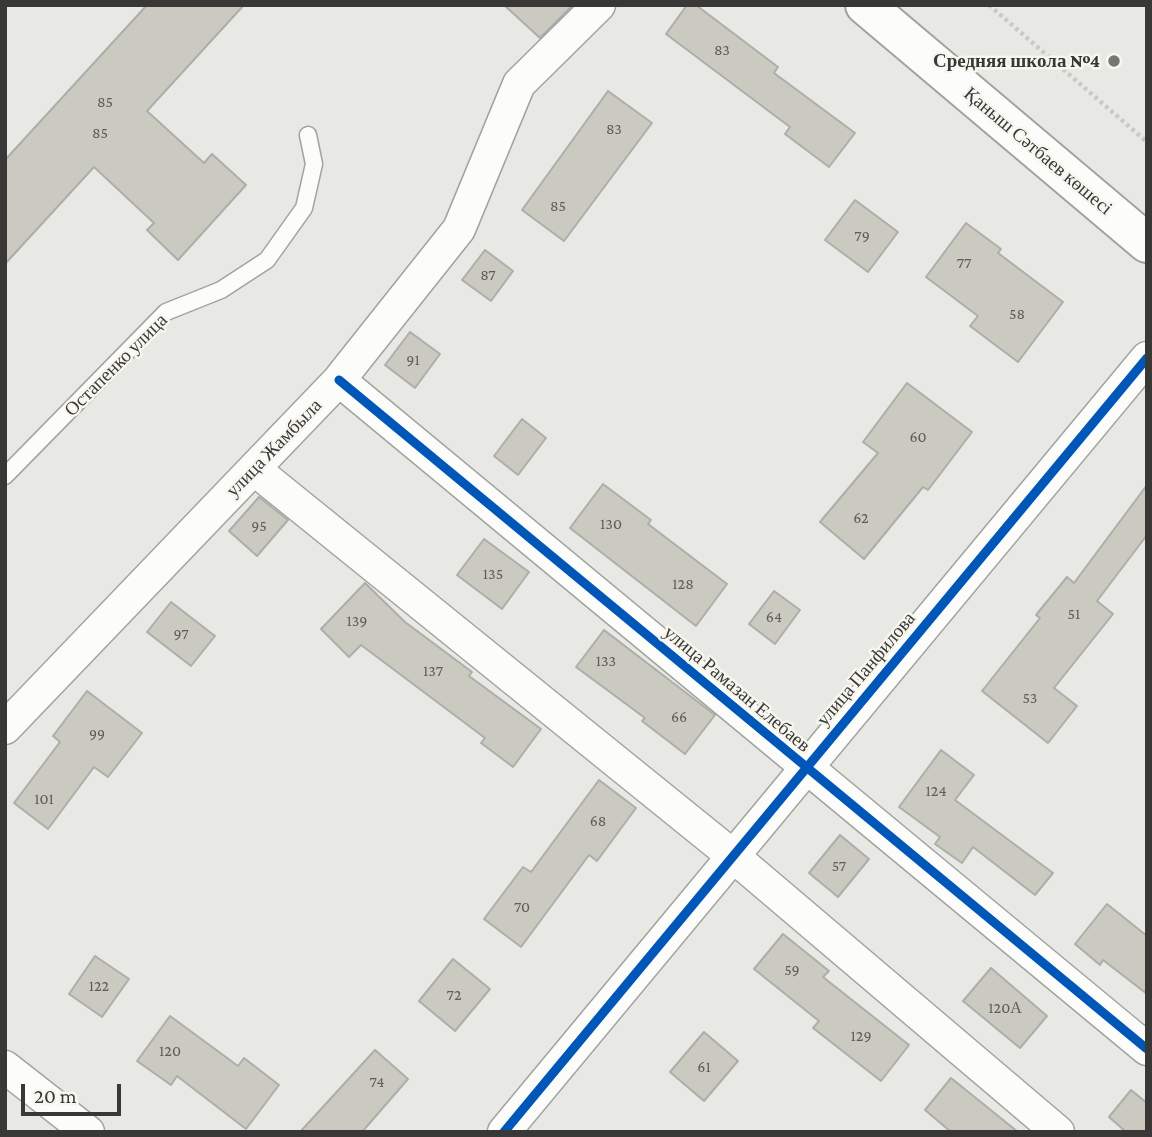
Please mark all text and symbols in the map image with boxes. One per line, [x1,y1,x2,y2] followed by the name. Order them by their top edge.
[714,40,730,60] house number: 83
[933,50,1100,72] place label: Средняя школа №4
[1106,53,1122,69] marker: Средняя школа №4
[959,82,1117,220] street label: Қаныш Сәтбаев көшесі
[97,92,113,112] house number: 85
[606,119,622,139] house number: 83
[92,123,108,143] house number: 85
[550,196,566,216] house number: 85
[854,226,870,246] house number: 79
[957,253,971,273] house number: 77
[480,265,496,285] house number: 87
[1009,304,1025,324] house number: 58
[60,309,172,421] street label: Остапенко улица
[406,350,420,370] house number: 91
[221,394,327,502] street label: улица Жамбыла
[909,427,927,447] house number: 60
[853,508,869,528] house number: 62
[600,514,622,534] house number: 130
[251,516,267,536] house number: 95
[483,564,503,584] house number: 135
[672,574,694,594] house number: 128
[1068,604,1080,624] house number: 51
[766,607,782,627] house number: 64
[812,608,920,730] street label: улица Панфилова
[347,611,367,631] house number: 139
[659,621,815,757] street label: улица Рамазан Елебаев
[173,624,189,644] house number: 97
[596,651,616,671] house number: 133
[423,661,443,681] house number: 137
[1023,688,1037,708] house number: 53
[671,707,687,727] house number: 66
[89,724,105,744] house number: 99
[925,781,947,801] house number: 124
[34,789,54,809] house number: 101
[590,811,606,831] house number: 68
[832,856,846,876] house number: 57
[514,897,530,917] house number: 70
[784,960,800,980] house number: 59
[89,976,109,996] house number: 122
[447,985,462,1005] house number: 72
[988,998,1022,1018] house number: 120А
[850,1026,872,1046] house number: 129
[159,1041,181,1061] house number: 120
[697,1057,711,1077] house number: 61
[24,1070,124,1114] scale bar
[369,1072,385,1092] house number: 74
[34,1084,77,1108] text: 20 m

